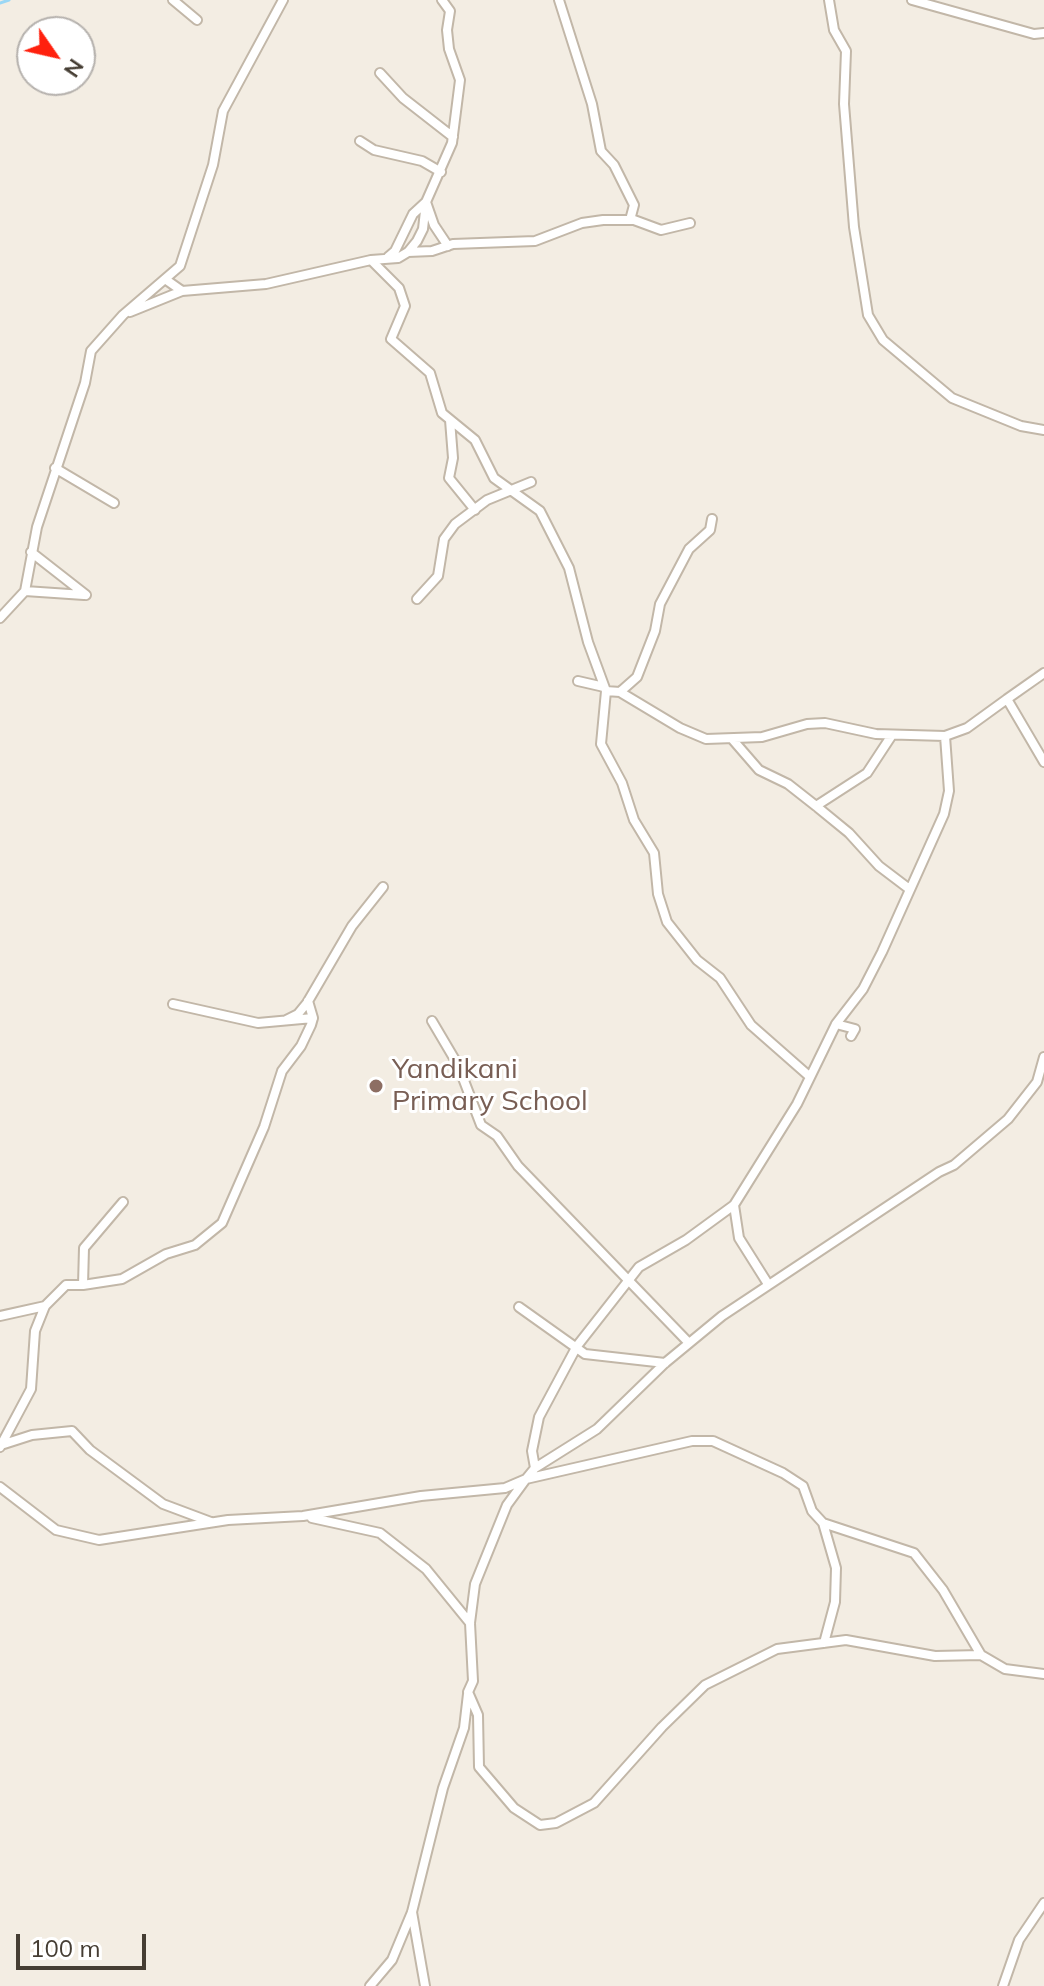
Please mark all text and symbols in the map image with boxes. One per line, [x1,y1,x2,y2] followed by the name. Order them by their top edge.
[16,16,96,96] north arrow
[58,54,90,83] text: N
[392,1053,588,1119] place label: Yandikani Primary School
[367,1077,385,1095] marker: Yandikani Primary School
[20,1918,150,1968] scale bar
[30,1933,101,1963] text: 100 m

